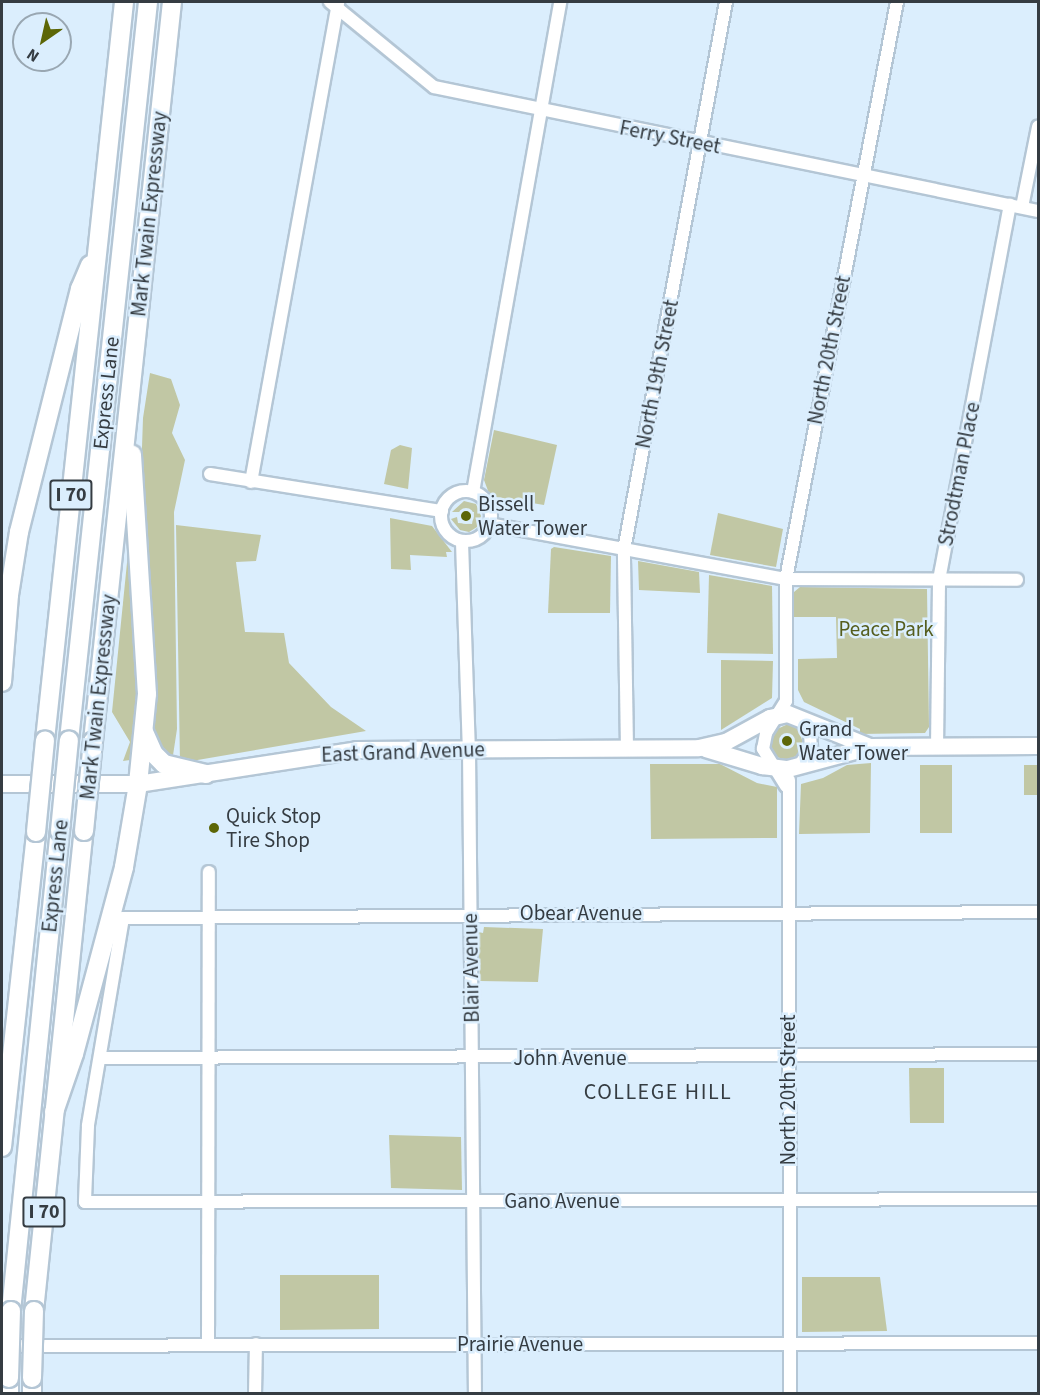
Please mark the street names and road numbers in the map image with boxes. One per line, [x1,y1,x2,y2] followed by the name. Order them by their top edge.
[126,110,172,318] street label: Mark Twain Expressway
[617,115,723,159] street label: Ferry Street
[802,273,856,427] street label: North 20th Street
[630,297,684,451] street label: North 19th Street
[88,335,124,451] street label: Express Lane
[933,400,985,548] street label: Strodtman Place
[48,478,94,512] road number: I 70
[75,593,121,801] street label: Mark Twain Expressway
[321,737,485,767] street label: East Grand Avenue
[37,818,73,934] street label: Express Lane
[520,900,642,926] street label: Obear Avenue
[457,913,485,1023] street label: Blair Avenue
[775,1014,801,1166] street label: North 20th Street
[513,1045,627,1071] street label: John Avenue
[504,1188,620,1214] street label: Gano Avenue
[22,1195,66,1229] road number: I 70
[457,1331,583,1357] street label: Prairie Avenue

